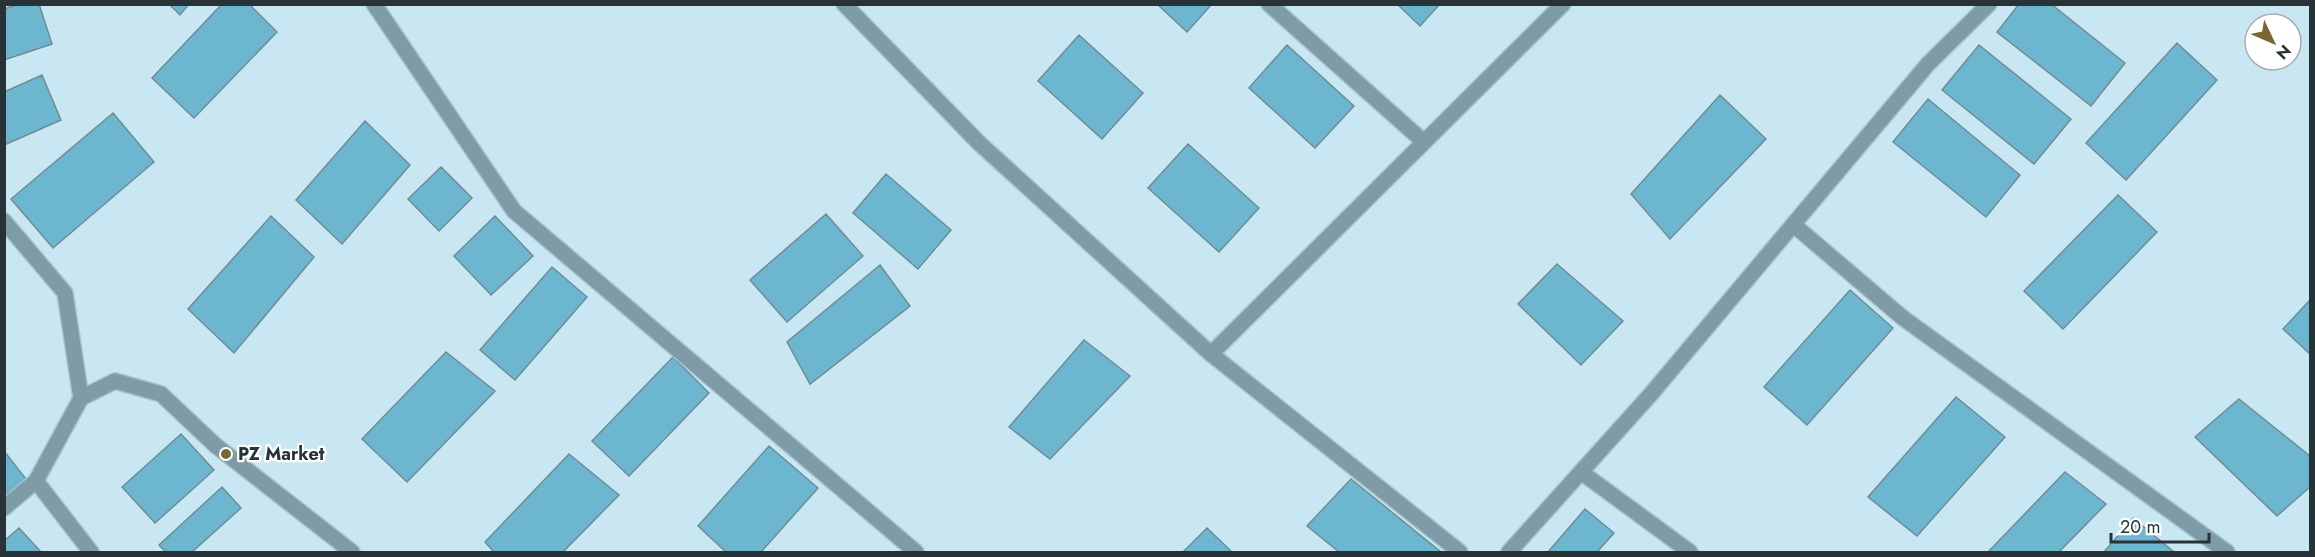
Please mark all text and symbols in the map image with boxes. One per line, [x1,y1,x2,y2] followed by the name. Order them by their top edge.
[2243,12,2303,72] north arrow
[2271,40,2296,65] text: N
[238,441,325,467] place label: PZ Market
[219,447,233,461] marker: PZ Market
[2111,506,2208,544] scale bar
[2120,514,2160,540] text: 20 m

